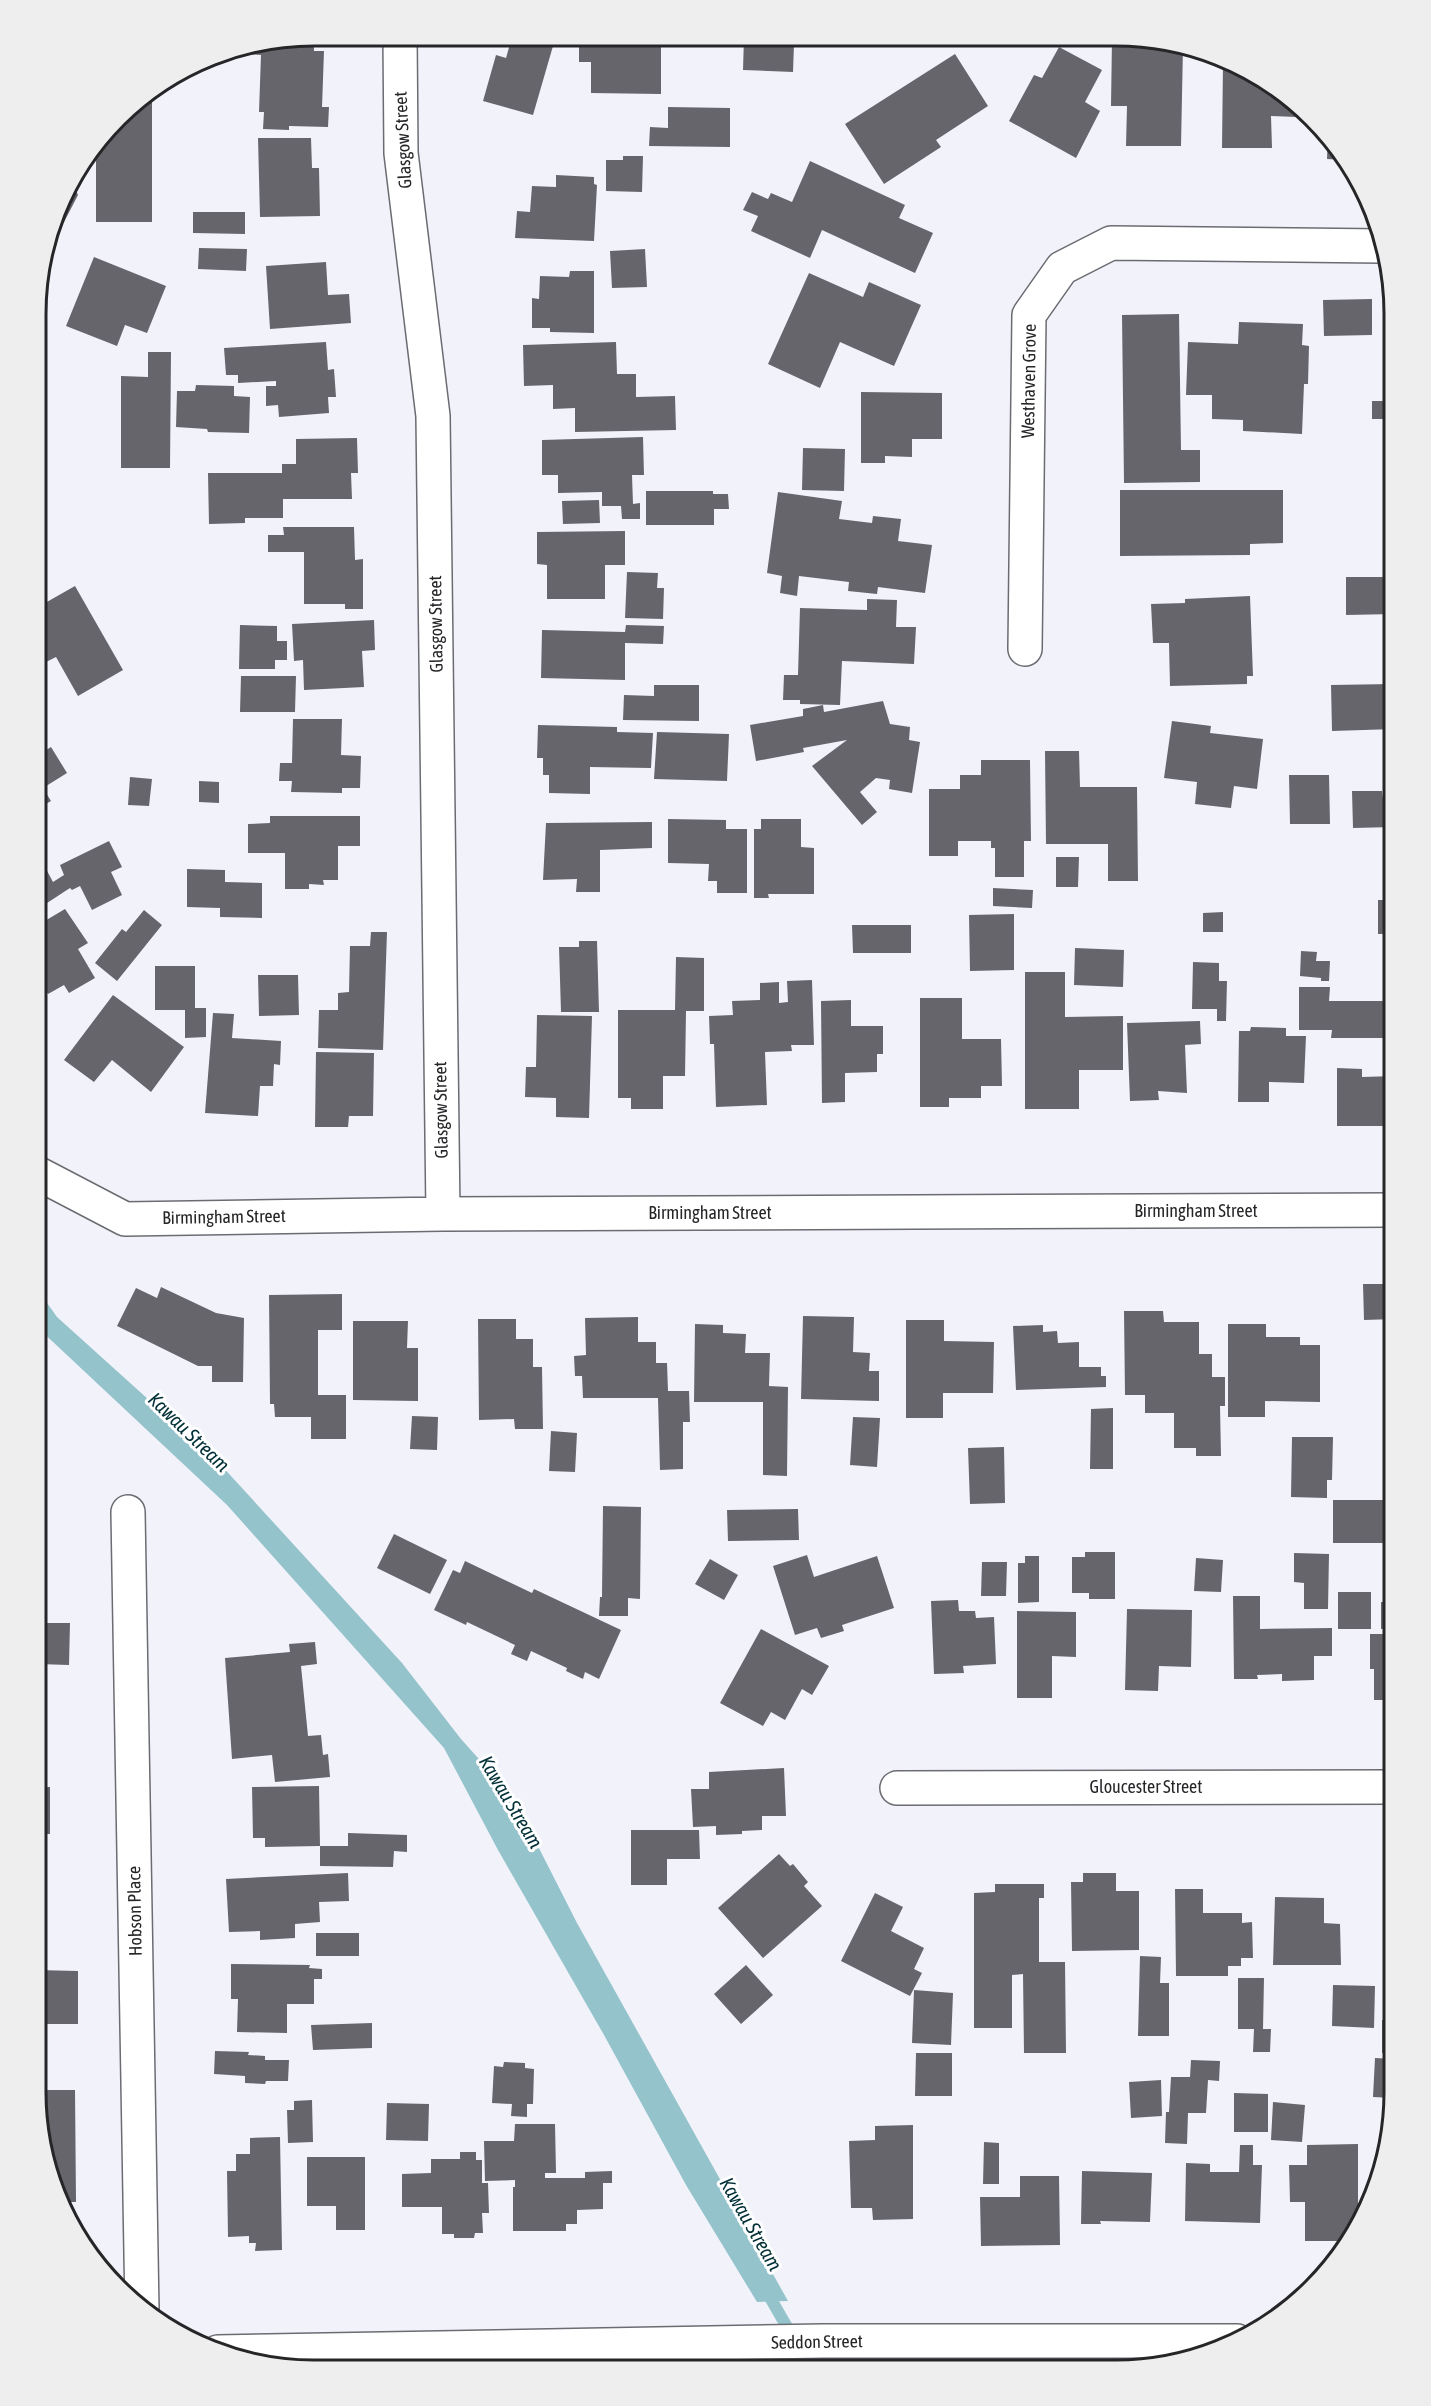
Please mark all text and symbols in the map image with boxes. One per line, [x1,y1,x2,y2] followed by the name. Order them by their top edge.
[389,91,416,189] street label: Glasgow Street
[1017,324,1040,438] street label: Westhaven Grove
[424,575,447,673] street label: Glasgow Street
[429,1061,452,1159] street label: Glasgow Street
[1134,1200,1258,1221] street label: Birmingham Street
[648,1202,772,1223] street label: Birmingham Street
[162,1205,286,1228] street label: Birmingham Street
[144,1387,235,1476] water label: Kawau Stream
[475,1751,548,1852] water label: Kawau Stream
[1090,1776,1202,1797] street label: Gloucester Street
[123,1866,146,1956] street label: Hobson Place
[715,2173,787,2275] water label: Kawau Stream
[771,2330,863,2353] street label: Seddon Street

